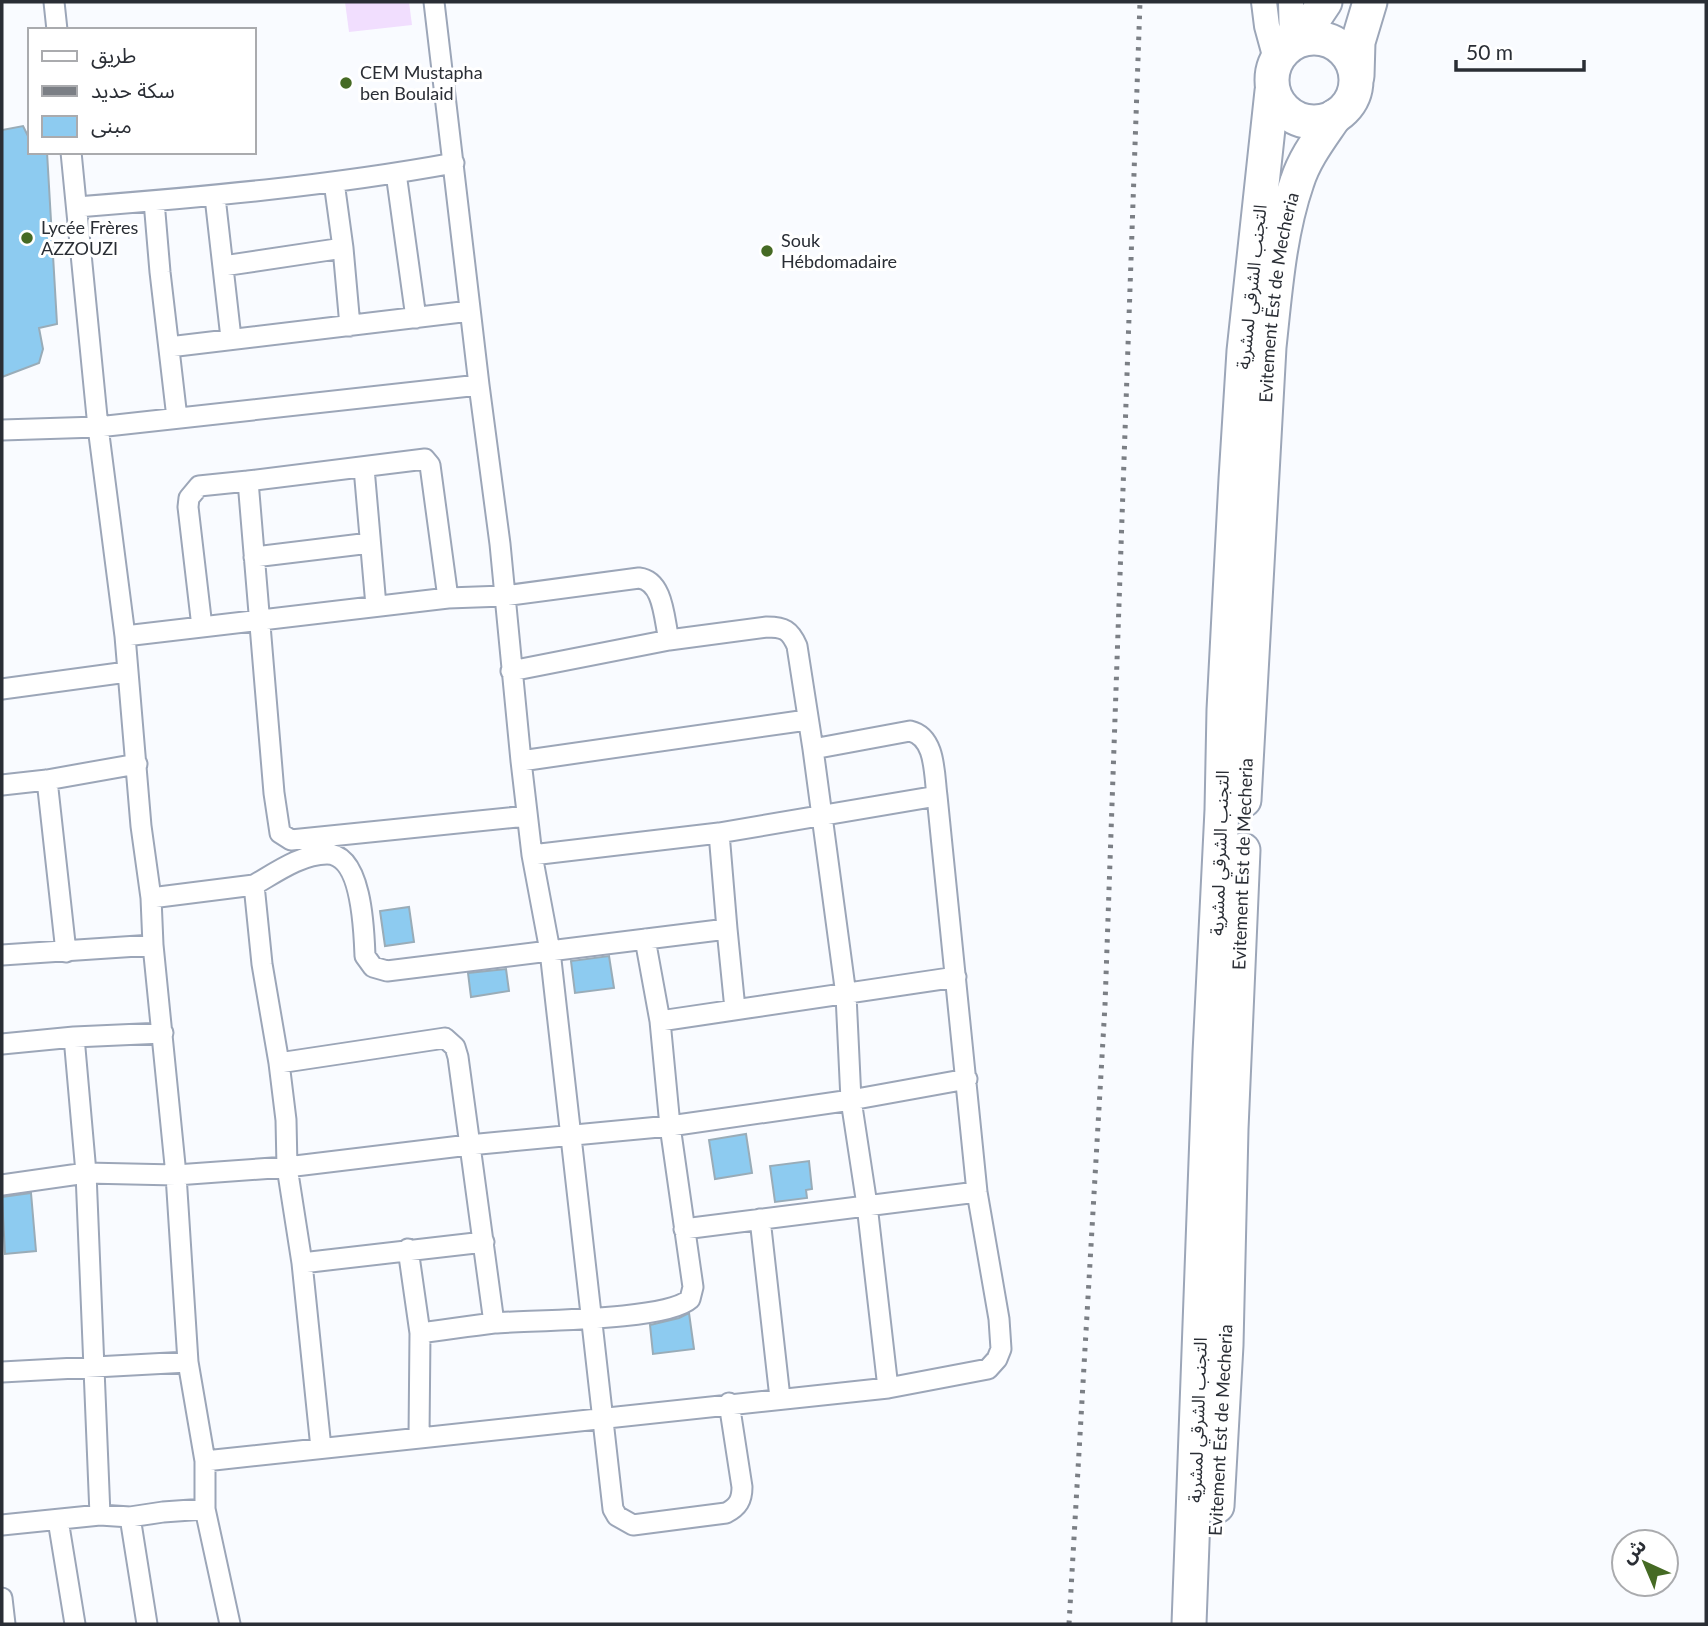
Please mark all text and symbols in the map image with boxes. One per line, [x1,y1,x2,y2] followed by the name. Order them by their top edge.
[28,28,256,154] legend
[1456,28,1584,72] scale bar
[1466,39,1513,64] text: 50 m
[91,42,136,69] text: طريق
[360,61,483,104] place label: CEM Mustapha ben Boulaid
[338,75,354,91] marker: CEM Mustapha ben Boulaid
[91,77,175,102] text: سكة حديد
[91,112,132,138] text: مبنى
[1254,189,1303,403] street label: Evitement Est de Mecheria
[1231,203,1274,371] street label: التجنب الشرقي لمشرية
[41,216,138,259] place label: Lycée Frères AZZOUZI
[781,229,897,272] place label: Souk Hébdomadaire
[19,230,35,246] marker: Lycée Frères AZZOUZI
[759,243,775,259] marker: Souk Hébdomadaire
[1227,758,1257,970] street label: Evitement Est de Mecheria
[1205,770,1236,936] street label: التجنب الشرقي لمشرية
[1203,1324,1237,1536] street label: Evitement Est de Mecheria
[1183,1337,1214,1503] street label: التجنب الشرقي لمشرية
[1610,1528,1680,1598] north arrow
[1615,1533,1650,1568] text: ش

